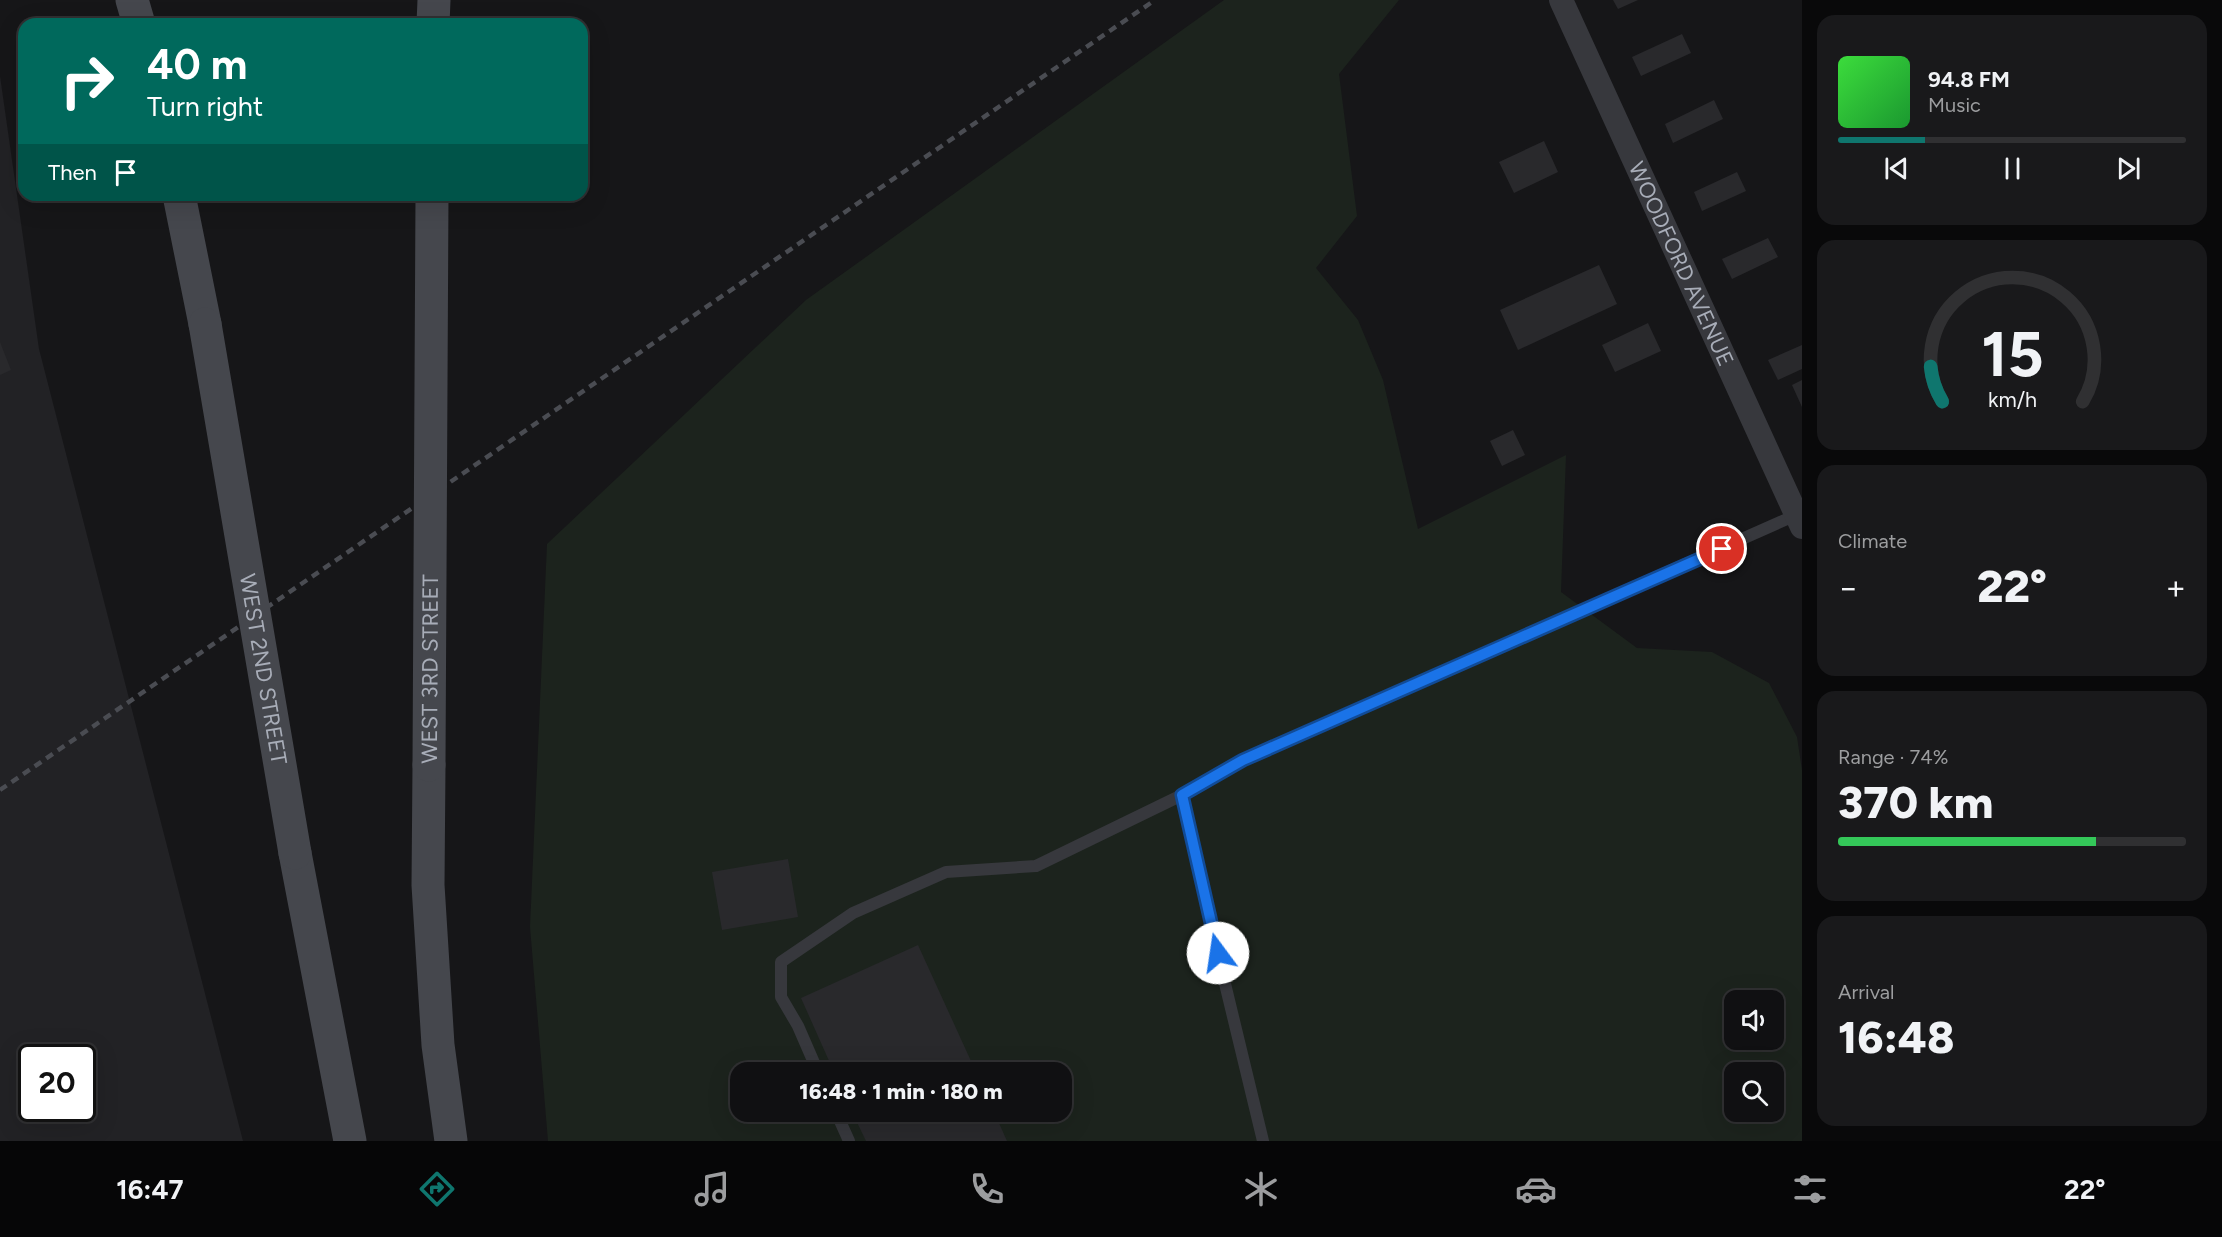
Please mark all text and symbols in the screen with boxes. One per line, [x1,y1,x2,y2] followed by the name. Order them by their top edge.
[147,39,247,90] text: 40 m
[48,42,126,120] icon: right
[1928,66,2010,93] text: 94.8 FM
[147,90,263,123] text: Turn right
[1928,93,1981,117] text: Music
[1880,152,1913,185] icon: previous
[1996,152,2029,185] icon: pause
[2112,152,2145,185] icon: next
[109,156,142,189] icon: arrive
[1623,158,1740,370] street label: WOODFORD AVENUE
[48,159,97,186] text: Then
[1981,317,2043,392] text: 15
[1988,388,2036,413] text: km/h
[1696,523,1747,574] pin
[1838,529,1907,553] text: Climate
[1705,532,1738,565] icon: arrive
[1977,559,2047,613] text: 22°
[1838,568,1859,607] text: −
[2165,568,2186,607] text: +
[234,572,293,766] street label: WEST 2ND STREET
[416,574,444,764] street label: WEST 3RD STREET
[1838,745,1948,769] text: Range · 74%
[1838,775,1993,829] text: 370 km
[1186,921,1250,985] position arrow
[1838,980,1894,1004] text: Arrival
[1724,990,1784,1122] map controls
[1724,990,1784,1050] button: sound
[1838,1010,1954,1064] text: 16:48
[18,1044,96,1122] speed limit sign: 20
[1724,1062,1784,1122] button: search
[799,1078,1003,1105] text: 16:48 · 1 min · 180 m
[416,1168,458,1210] icon: directions
[691,1168,733,1210] icon: music
[966,1168,1008,1210] icon: phone
[1240,1168,1282,1210] icon: climate
[1515,1168,1557,1210] icon: car
[1789,1168,1831,1210] icon: filters
[116,1173,184,1206] text: 16:47
[2064,1173,2106,1206] text: 22°

